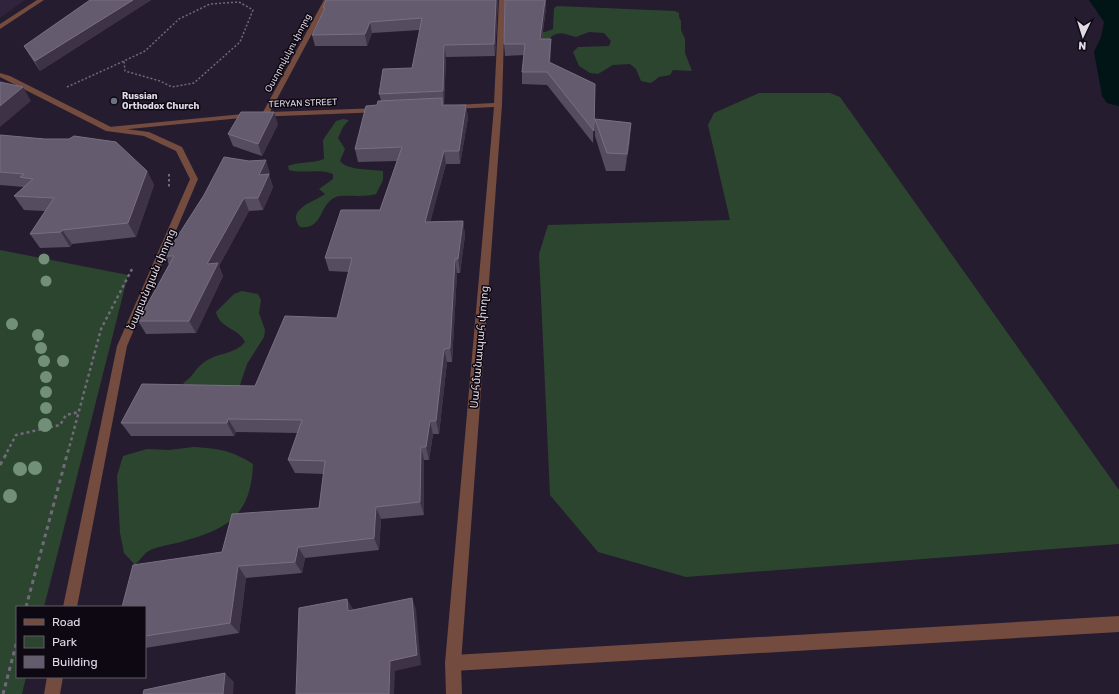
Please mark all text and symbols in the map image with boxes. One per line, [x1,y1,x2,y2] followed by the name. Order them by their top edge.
[263,12,313,94] street label: Օստրովսկու փողոց
[1063,16,1103,56] north arrow
[1078,39,1087,52] text: N
[122,91,200,111] place label: Russian Orthodox Church
[109,96,119,106] marker: Russian Orthodox Church
[268,97,338,109] street label: TERYAN STREET
[124,227,179,332] street label: Նալբանդյան փողոց
[468,285,491,409] street label: Սահմանապահ փողոց
[16,606,146,678] legend
[52,615,80,629] text: Road
[52,635,78,649] text: Park
[52,655,98,669] text: Building

